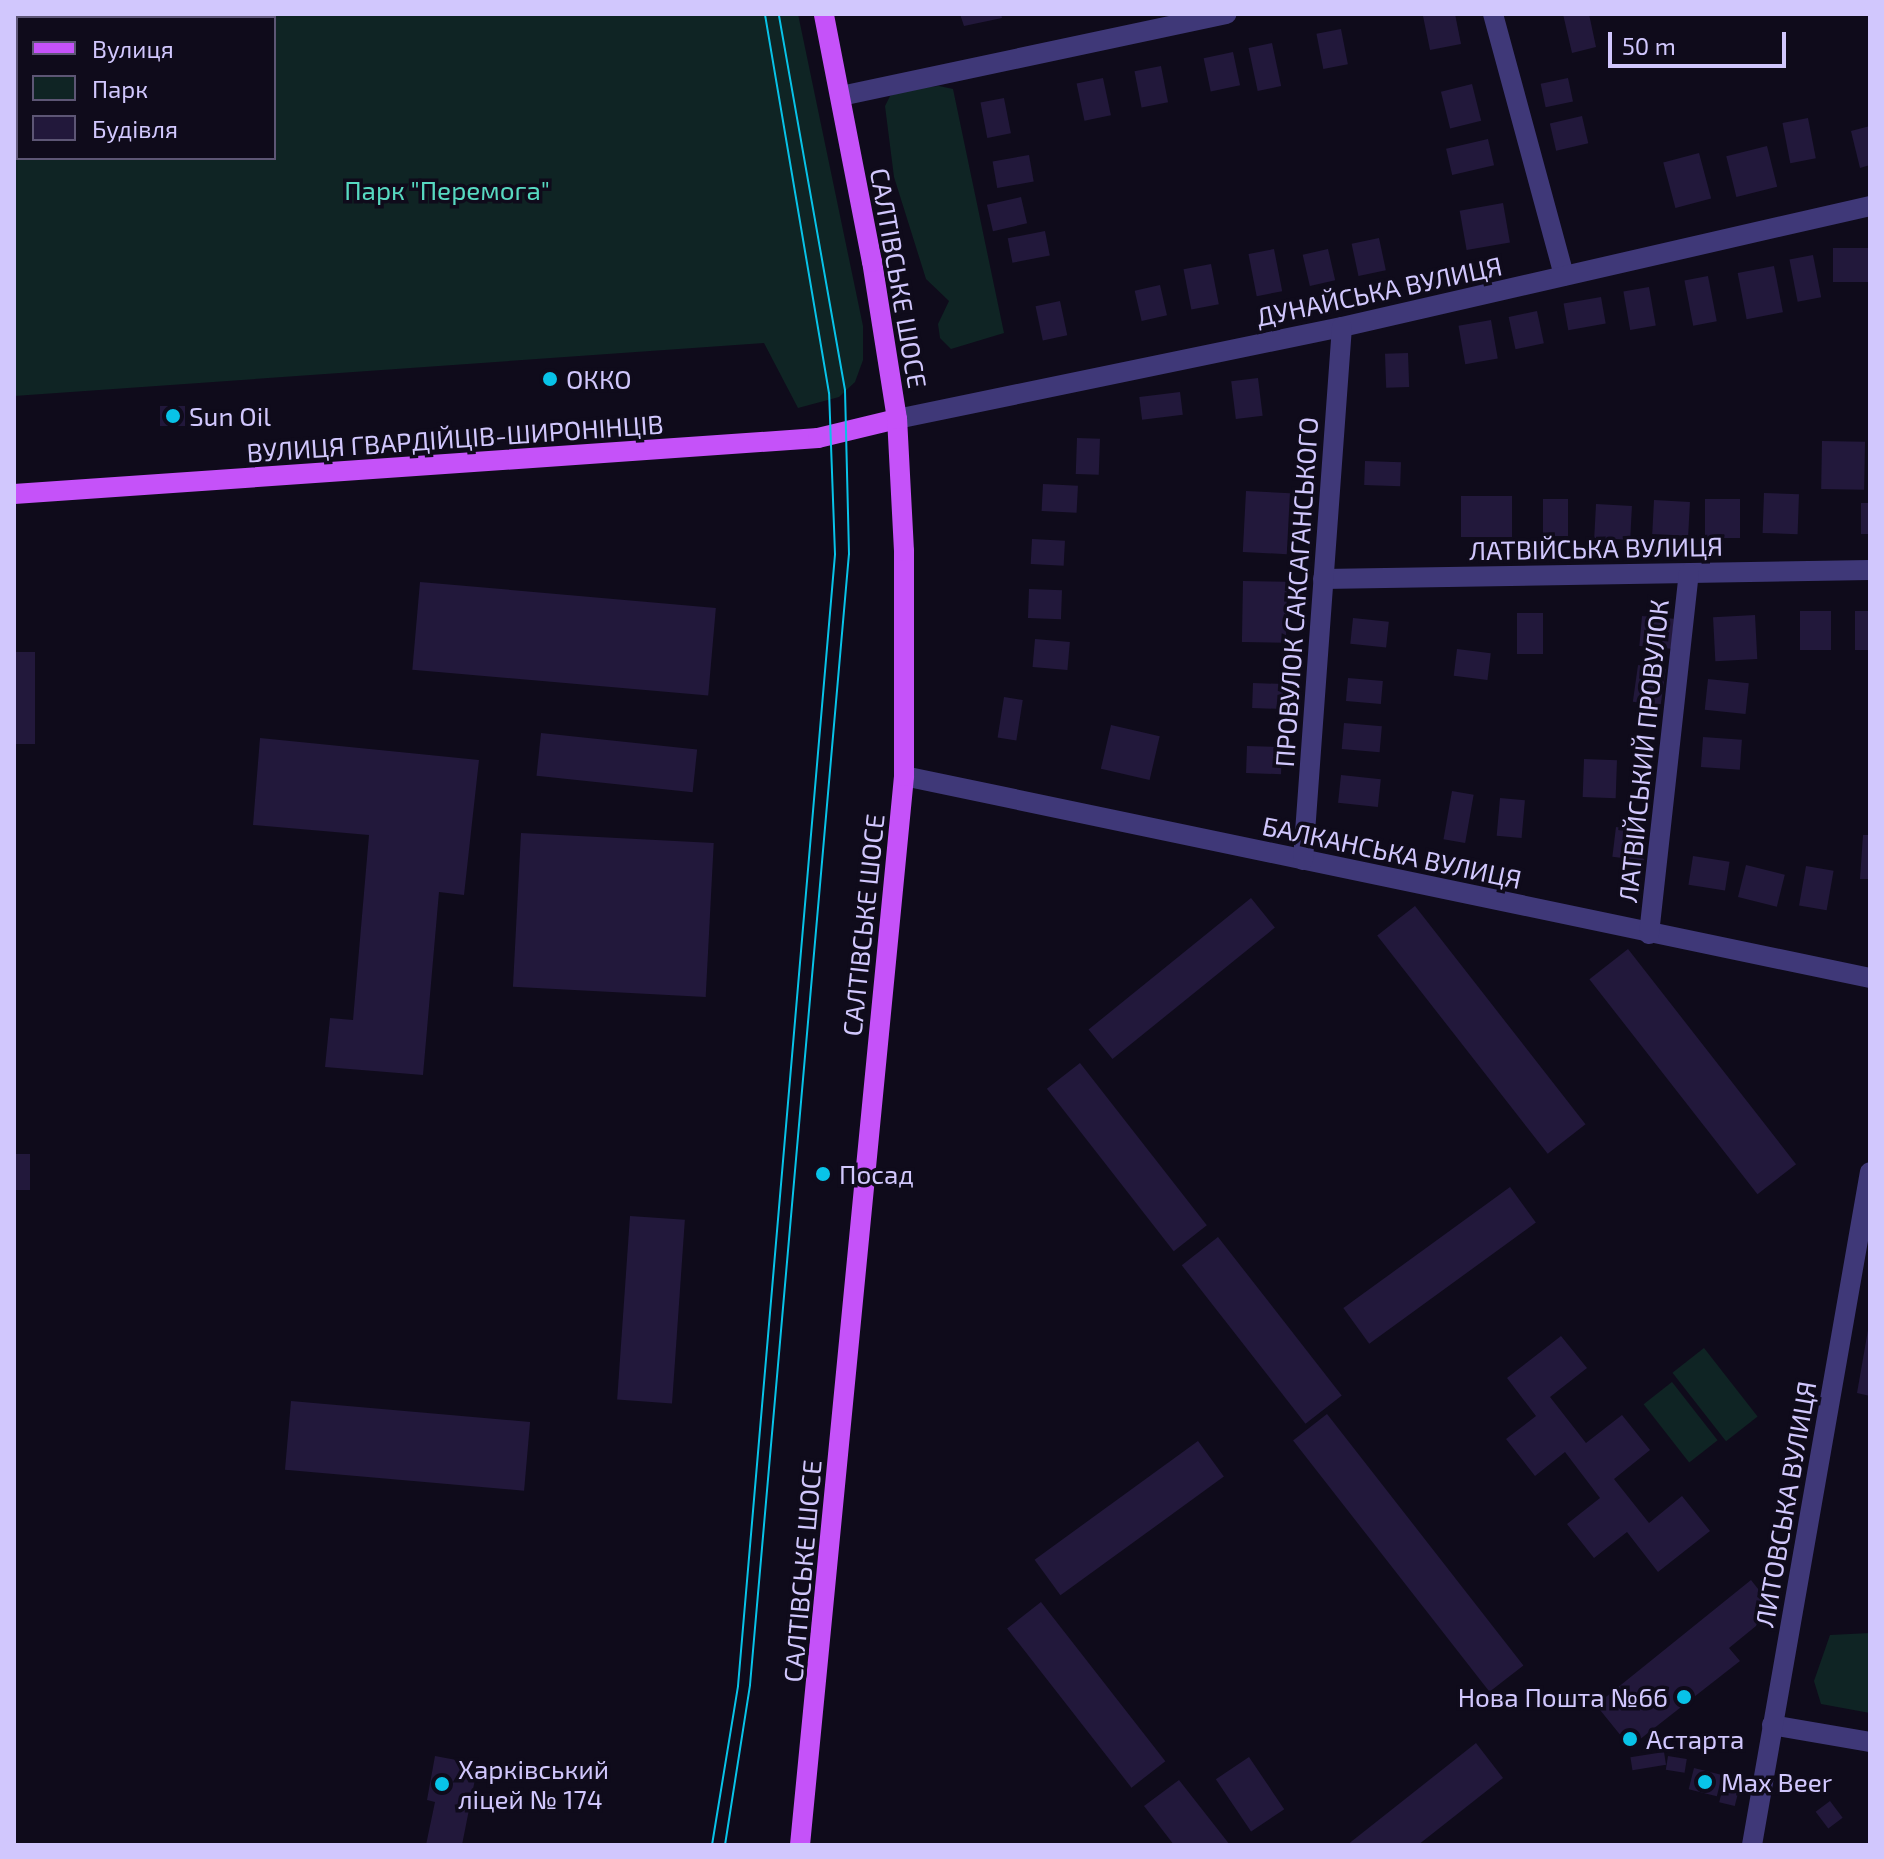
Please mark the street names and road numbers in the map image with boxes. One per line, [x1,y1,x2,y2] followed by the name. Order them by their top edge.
[864,165,934,391] street label: САЛТІВСЬКЕ ШОСЕ
[1253,250,1505,332] street label: ДУНАЙСЬКА ВУЛИЦЯ
[245,408,665,468] street label: ВУЛИЦЯ ГВАРДІЙЦІВ-ШИРОНІНЦІВ
[1268,416,1324,768] street label: ПРОВУЛОК САКСАГАНСЬКОГО
[1469,530,1723,566] street label: ЛАТВІЙСЬКА ВУЛИЦЯ
[1612,598,1674,904] street label: ЛАТВІЙСЬКИЙ ПРОВУЛОК
[1260,809,1524,895] street label: БАЛКАНСЬКА ВУЛИЦЯ
[836,812,890,1038] street label: САЛТІВСЬКЕ ШОСЕ
[1748,1379,1822,1629] street label: ЛИТОВСЬКА ВУЛИЦЯ
[777,1459,827,1683] street label: САЛТІВСЬКЕ ШОСЕ

